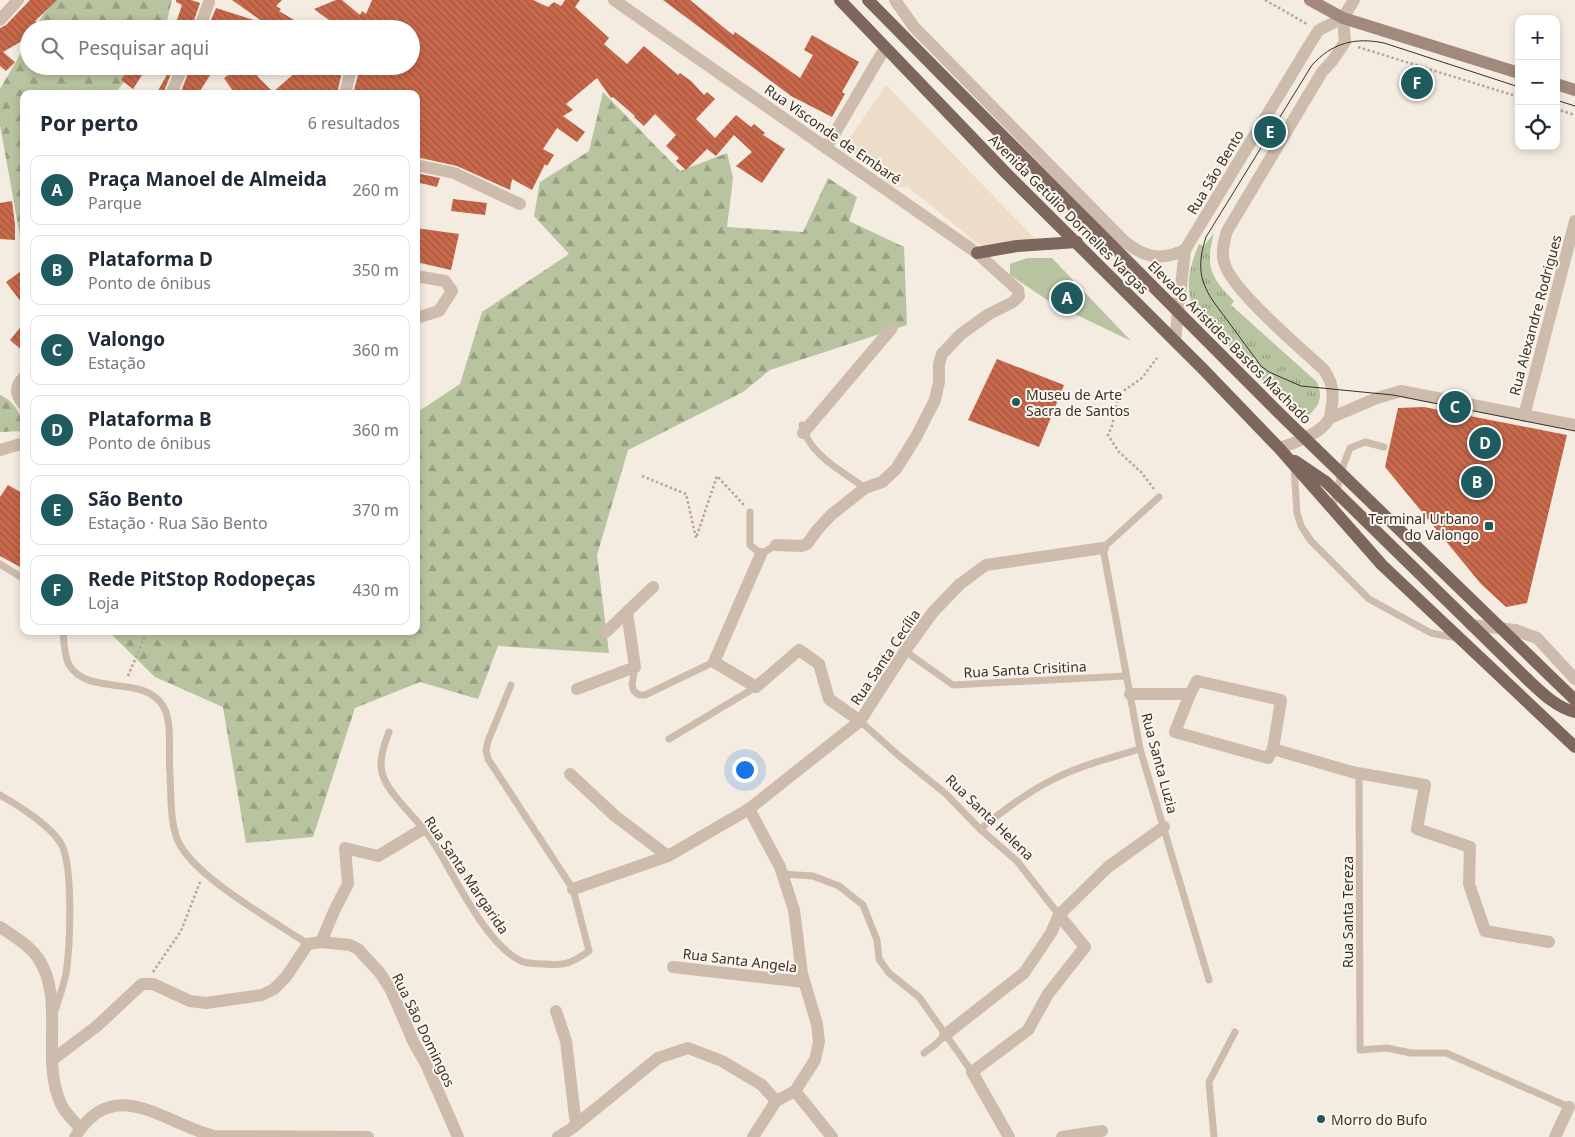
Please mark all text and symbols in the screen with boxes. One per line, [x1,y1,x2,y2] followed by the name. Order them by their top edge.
[1515,15,1560,150] map controls
[1515,15,1560,60] button: +
[20,20,420,75] search box
[38,34,66,62] icon: search
[78,35,209,61] text: Pesquisar aqui
[1515,60,1560,105] button: −
[1401,64,1433,102] pin: F
[761,80,905,188] street label: Rua Visconde de Embaré
[1515,105,1560,150] button: locate
[40,109,138,137] text: Por perto
[308,112,400,134] text: 6 resultados
[1254,113,1286,151] pin: E
[1182,126,1248,218] street label: Rua São Bento
[986,131,1152,297] street label: Avenida Getúlio Dornelles Vargas
[88,166,327,192] text: Praça Manoel de Almeida
[51,179,63,201] text: A
[352,179,399,201] text: 260 m
[88,192,142,214] text: Parque
[1504,232,1566,397] street label: Rua Alexandre Rodrigues
[88,246,213,272] text: Plataforma D
[1144,256,1316,428] street label: Elevado Aristides Bastos Machado
[52,259,62,281] text: B
[352,259,399,281] text: 350 m
[88,272,211,294] text: Ponto de ônibus
[1051,279,1083,317] pin: A
[88,326,165,352] text: Valongo
[52,339,62,361] text: C
[352,339,399,361] text: 360 m
[88,352,146,374] text: Estação
[1026,385,1130,420] place label: Museu de Arte Sacra de Santos
[1439,388,1471,426] pin: C
[1010,396,1022,408] marker: Museu de Arte Sacra de Santos
[88,406,212,432] text: Plataforma B
[51,419,63,441] text: D
[352,419,399,441] text: 360 m
[1469,424,1501,462] pin: D
[88,432,211,454] text: Ponto de ônibus
[1461,463,1493,501] pin: B
[88,486,183,512] text: São Bento
[53,499,61,521] text: E
[352,499,399,521] text: 370 m
[1368,509,1479,544] place label: Terminal Urbano do Valongo
[88,512,268,534] text: Estação · Rua São Bento
[1483,520,1495,532] marker: Terminal Urbano do Valongo
[88,566,316,592] text: Rede PitStop Rodopeças
[53,579,61,601] text: F
[352,579,399,601] text: 430 m
[88,592,119,614] text: Loja
[846,605,924,709] street label: Rua Santa Cecília
[963,656,1087,682] street label: Rua Santa Crisitina
[1137,710,1183,816] street label: Rua Santa Luzia
[732,757,758,783] your location
[942,770,1038,864] street label: Rua Santa Helena
[421,812,513,938] street label: Rua Santa Margarida
[1338,856,1357,968] street label: Rua Santa Tereza
[682,944,798,976] street label: Rua Santa Angela
[388,970,460,1090] street label: Rua São Domingos
[1331,1110,1427,1129] place label: Morro do Bufo
[1315,1113,1327,1125] marker: Morro do Bufo

